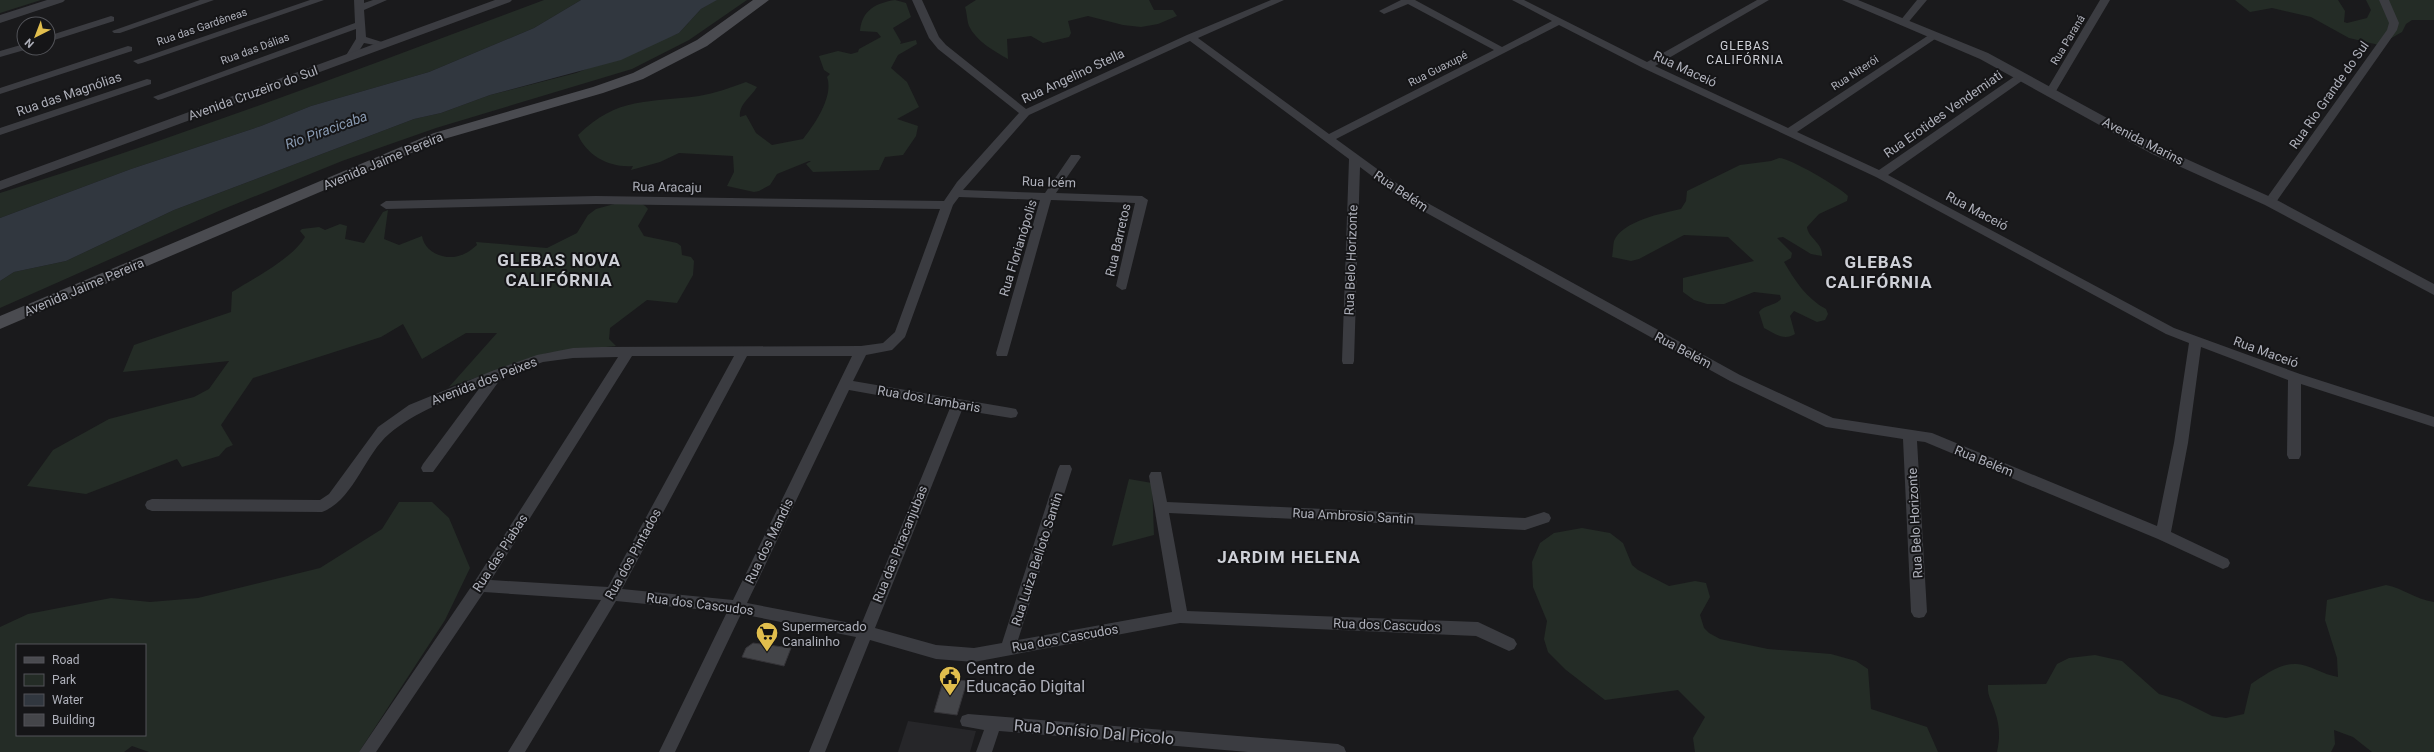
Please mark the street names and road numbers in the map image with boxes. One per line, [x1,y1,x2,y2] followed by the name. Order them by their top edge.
[155,5,249,49] street label: Rua das Gardêneas
[2048,13,2088,67] street label: Rua Paraná
[219,30,292,67] street label: Rua das Dálias
[2286,38,2372,152] street label: Rua Rio Grande do Sul
[1019,46,1127,106] street label: Rua Angelino Stella
[1406,48,1470,89] street label: Rua Guaxupé
[1651,48,1719,90] street label: Rua Maceió
[1829,53,1881,93] street label: Rua Niterói
[186,63,320,123] street label: Avenida Cruzeiro do Sul
[1881,67,2005,161] street label: Rua Erotides Vendemiati
[14,69,124,119] street label: Rua das Magnólias
[2100,114,2186,168] street label: Avenida Marins
[321,129,445,193] street label: Avenida Jaime Pereira
[1371,167,1431,215] street label: Rua Belém
[1022,174,1076,190] street label: Rua Icém
[632,179,702,195] street label: Rua Aracaju
[1943,188,2011,234] street label: Rua Maceió
[996,198,1040,298] street label: Rua Florianópolis
[1102,202,1134,278] street label: Rua Barretos
[1342,204,1360,316] street label: Rua Belo Horizonte
[22,255,146,319] street label: Avenida Jaime Pereira
[1652,329,1714,371] street label: Rua Belém
[2231,333,2301,371] street label: Rua Maceió
[429,354,539,408] street label: Avenida dos Peixes
[876,383,982,415] street label: Rua dos Lambaris
[1952,442,2016,480] street label: Rua Belém
[1905,467,1925,579] street label: Rua Belo Horizonte
[870,483,930,605] street label: Rua das Piracanjubas
[1008,490,1066,628] street label: Rua Luiza Belloto Santin
[742,496,796,586] street label: Rua dos Mandis
[1292,505,1414,527] street label: Rua Ambrosio Santin
[602,506,664,602] street label: Rua dos Pintados
[469,511,531,595] street label: Rua das Piabas
[646,590,755,618] street label: Rua dos Cascudos
[1333,616,1441,634] street label: Rua dos Cascudos
[1011,621,1120,655] street label: Rua dos Cascudos
[1013,716,1175,748] street label: Rua Donísio Dal Picolo

